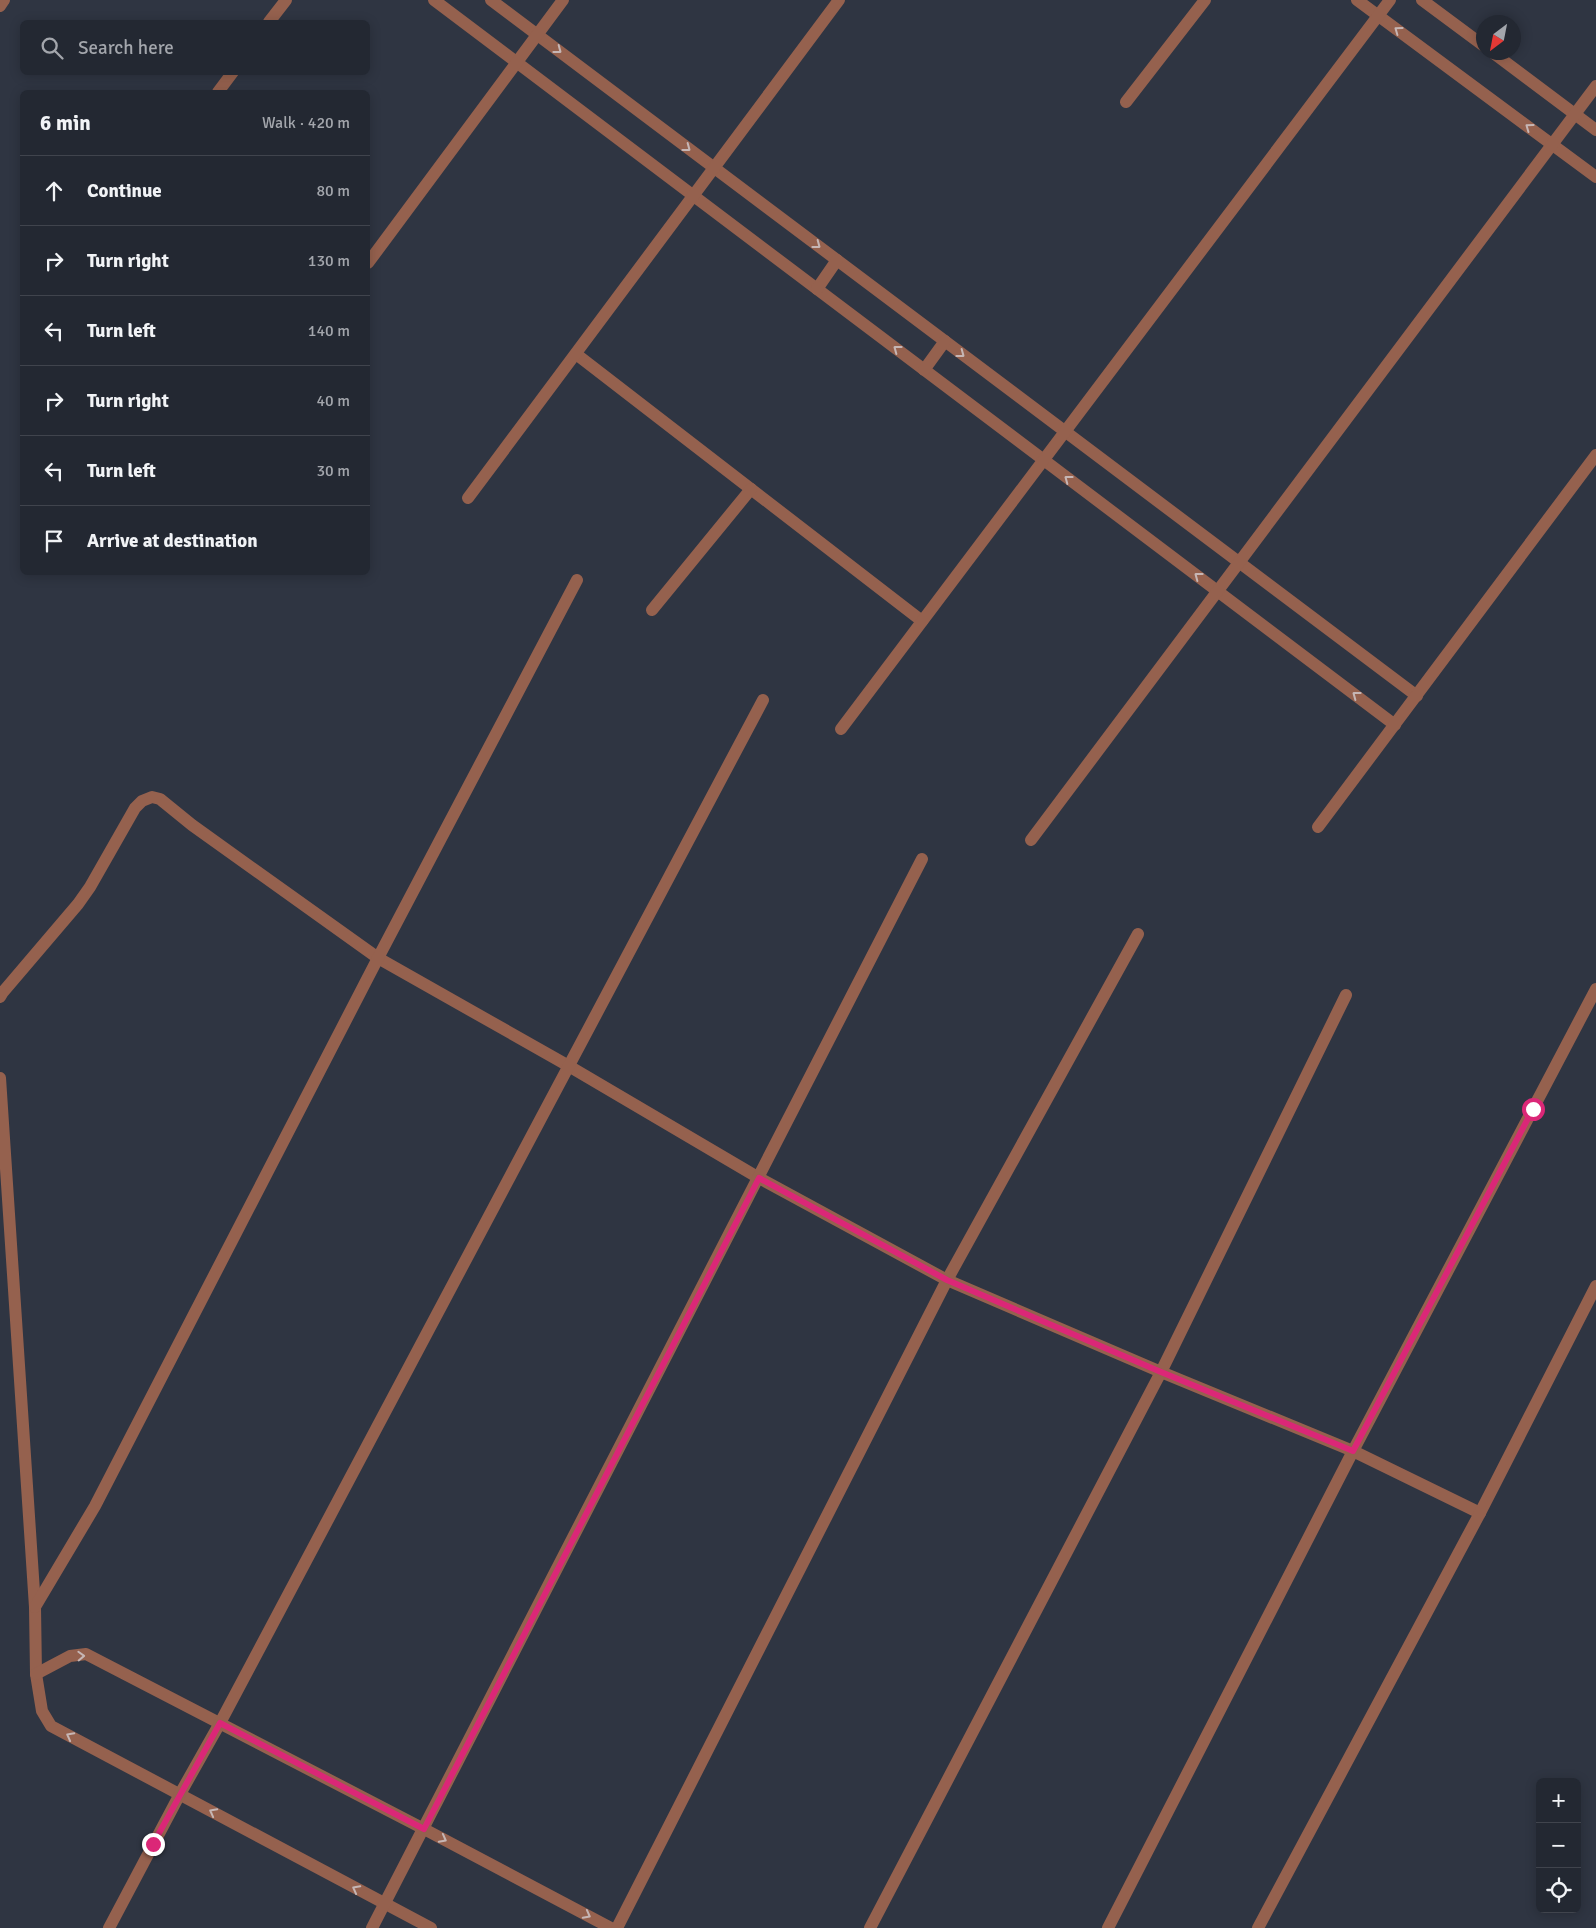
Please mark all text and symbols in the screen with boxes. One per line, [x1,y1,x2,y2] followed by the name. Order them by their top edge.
[1476,15,1521,60] north arrow
[20,20,370,75] search box
[1394,27,1404,36] one-way arrow
[38,34,66,62] icon: search
[78,36,174,60] text: Search here
[552,44,562,53] one-way arrow
[40,110,91,136] text: 6 min
[262,113,350,133] text: Walk · 420 m
[1525,124,1535,133] one-way arrow
[681,142,691,151] one-way arrow
[40,177,68,205] icon: ahead
[87,179,162,203] text: Continue
[316,181,350,201] text: 80 m
[811,240,820,248] one-way arrow
[40,247,68,275] icon: right
[87,249,169,273] text: Turn right
[308,251,350,271] text: 130 m
[40,317,68,345] icon: left
[87,319,156,343] text: Turn left
[308,321,350,341] text: 140 m
[893,346,903,355] one-way arrow
[955,348,965,357] one-way arrow
[40,387,68,415] icon: right
[87,389,169,413] text: Turn right
[316,391,350,411] text: 40 m
[40,457,68,485] icon: left
[87,459,156,483] text: Turn left
[316,461,350,481] text: 30 m
[1065,476,1074,484] one-way arrow
[40,527,68,555] icon: arrive
[87,529,258,553] text: Arrive at destination
[1195,574,1204,582] one-way arrow
[1353,693,1362,701] one-way arrow
[1522,1098,1545,1121] route start
[77,1651,85,1661] one-way arrow
[66,1732,75,1742] one-way arrow
[1536,1778,1581,1913] map controls
[1536,1778,1581,1823] button: +
[210,1808,219,1818] one-way arrow
[1536,1823,1581,1868] button: −
[142,1833,165,1856] route end
[438,1833,447,1843] one-way arrow
[1536,1868,1581,1913] button: locate
[353,1885,362,1895] one-way arrow
[581,1909,590,1919] one-way arrow

